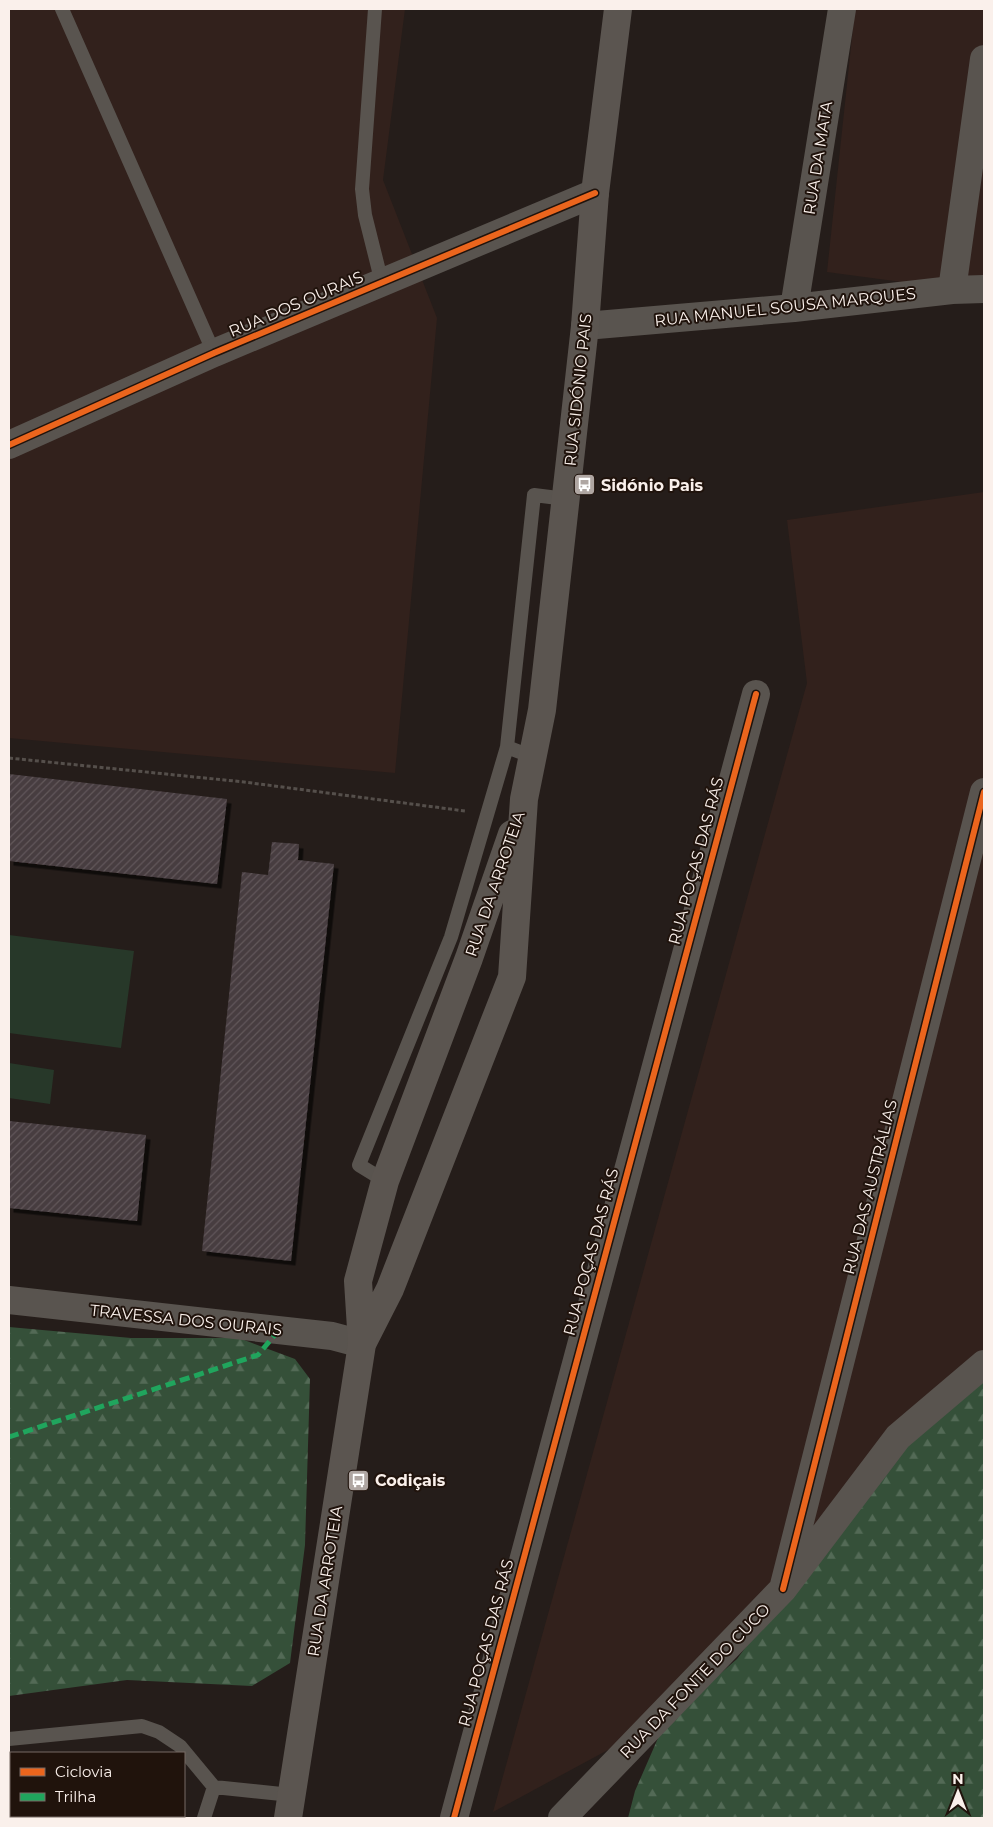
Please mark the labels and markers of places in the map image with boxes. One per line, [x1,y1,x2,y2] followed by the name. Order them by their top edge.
[573,473,597,497] bus stop icon: Sidónio Pais
[601,476,704,495] place label: Sidónio Pais
[347,1468,371,1492] bus stop icon: Codiçais
[375,1471,446,1491] place label: Codiçais

